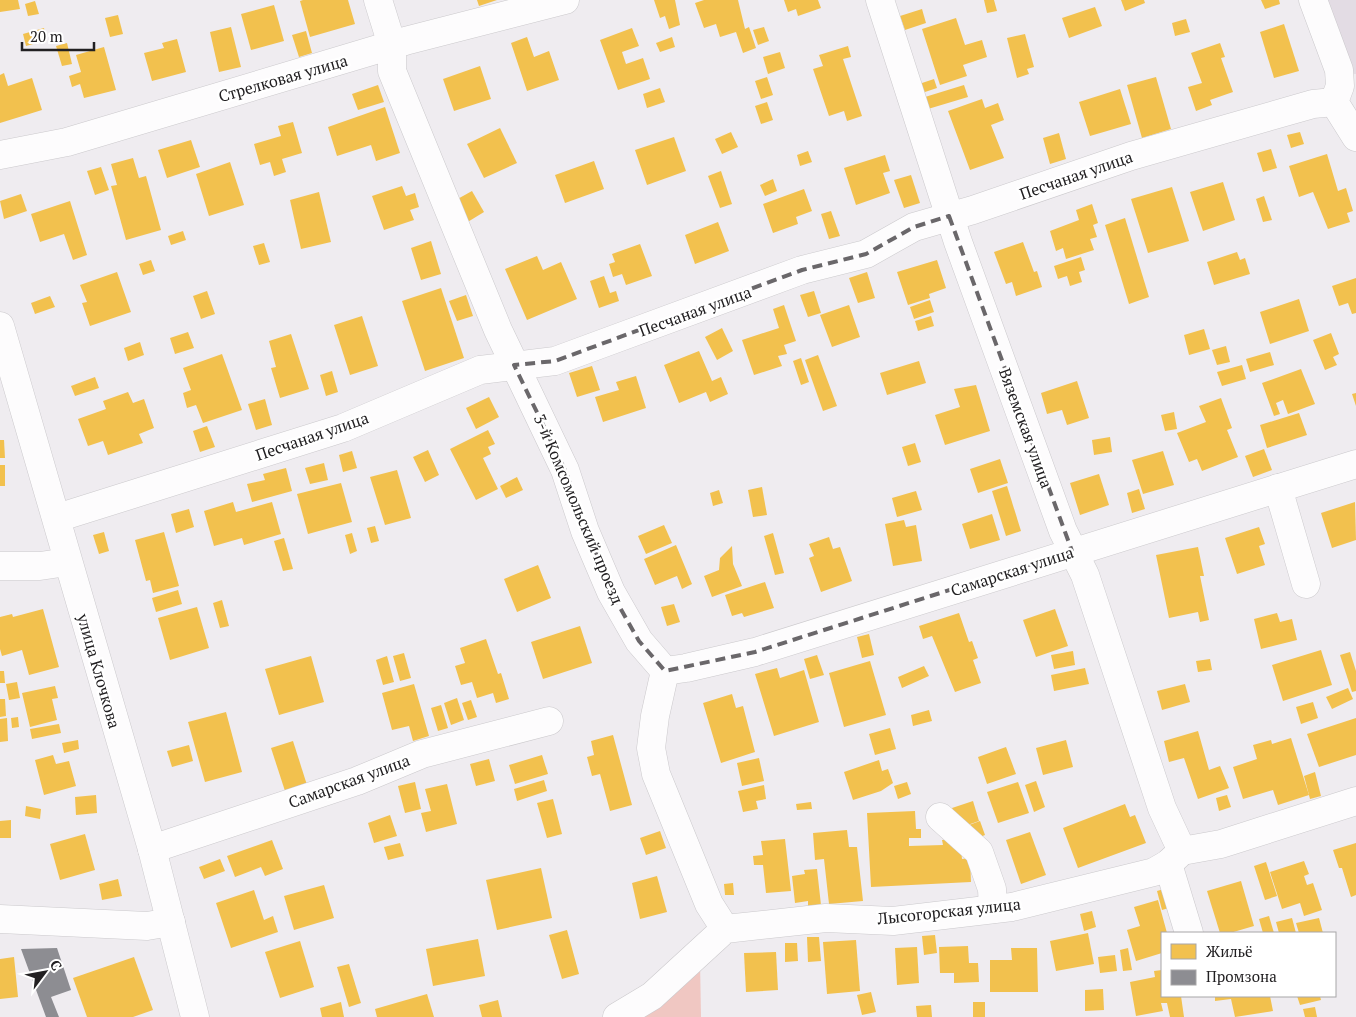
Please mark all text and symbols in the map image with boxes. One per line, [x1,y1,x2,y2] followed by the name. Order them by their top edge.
[22,20,95,52] scale bar
[30,26,63,46] text: 20 m
[216,49,350,107] street label: Стрелковая улица
[1017,145,1135,205] street label: Песчаная улица
[636,280,754,342] street label: Песчаная улица
[994,365,1058,491] street label: Вяземская улица
[253,406,371,466] street label: Песчаная улица
[529,411,629,607] street label: 3-й Комсомольский проезд
[948,541,1076,601] street label: Самарская улица
[72,610,126,731] street label: улица Клочкова
[285,749,413,813] street label: Самарская улица
[875,893,1022,930] street label: Лысогорская улица
[1161,932,1336,997] legend
[1206,941,1253,961] text: Жильё
[20,947,70,997] north arrow
[46,956,67,974] text: С
[1206,966,1277,986] text: Промзона

